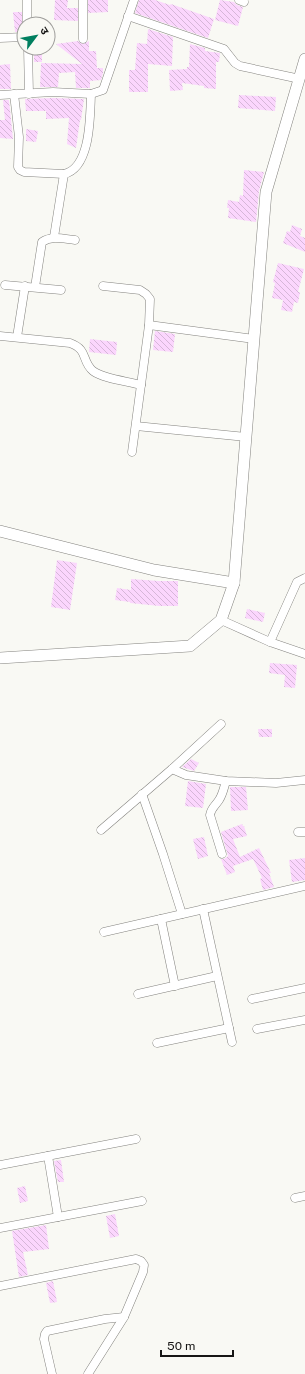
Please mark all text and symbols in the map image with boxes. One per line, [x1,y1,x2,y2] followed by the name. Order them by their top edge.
[16,16,56,56] north arrow
[38,25,52,37] text: उ
[161,1332,233,1358] scale bar
[167,1339,195,1353] text: 50 m

